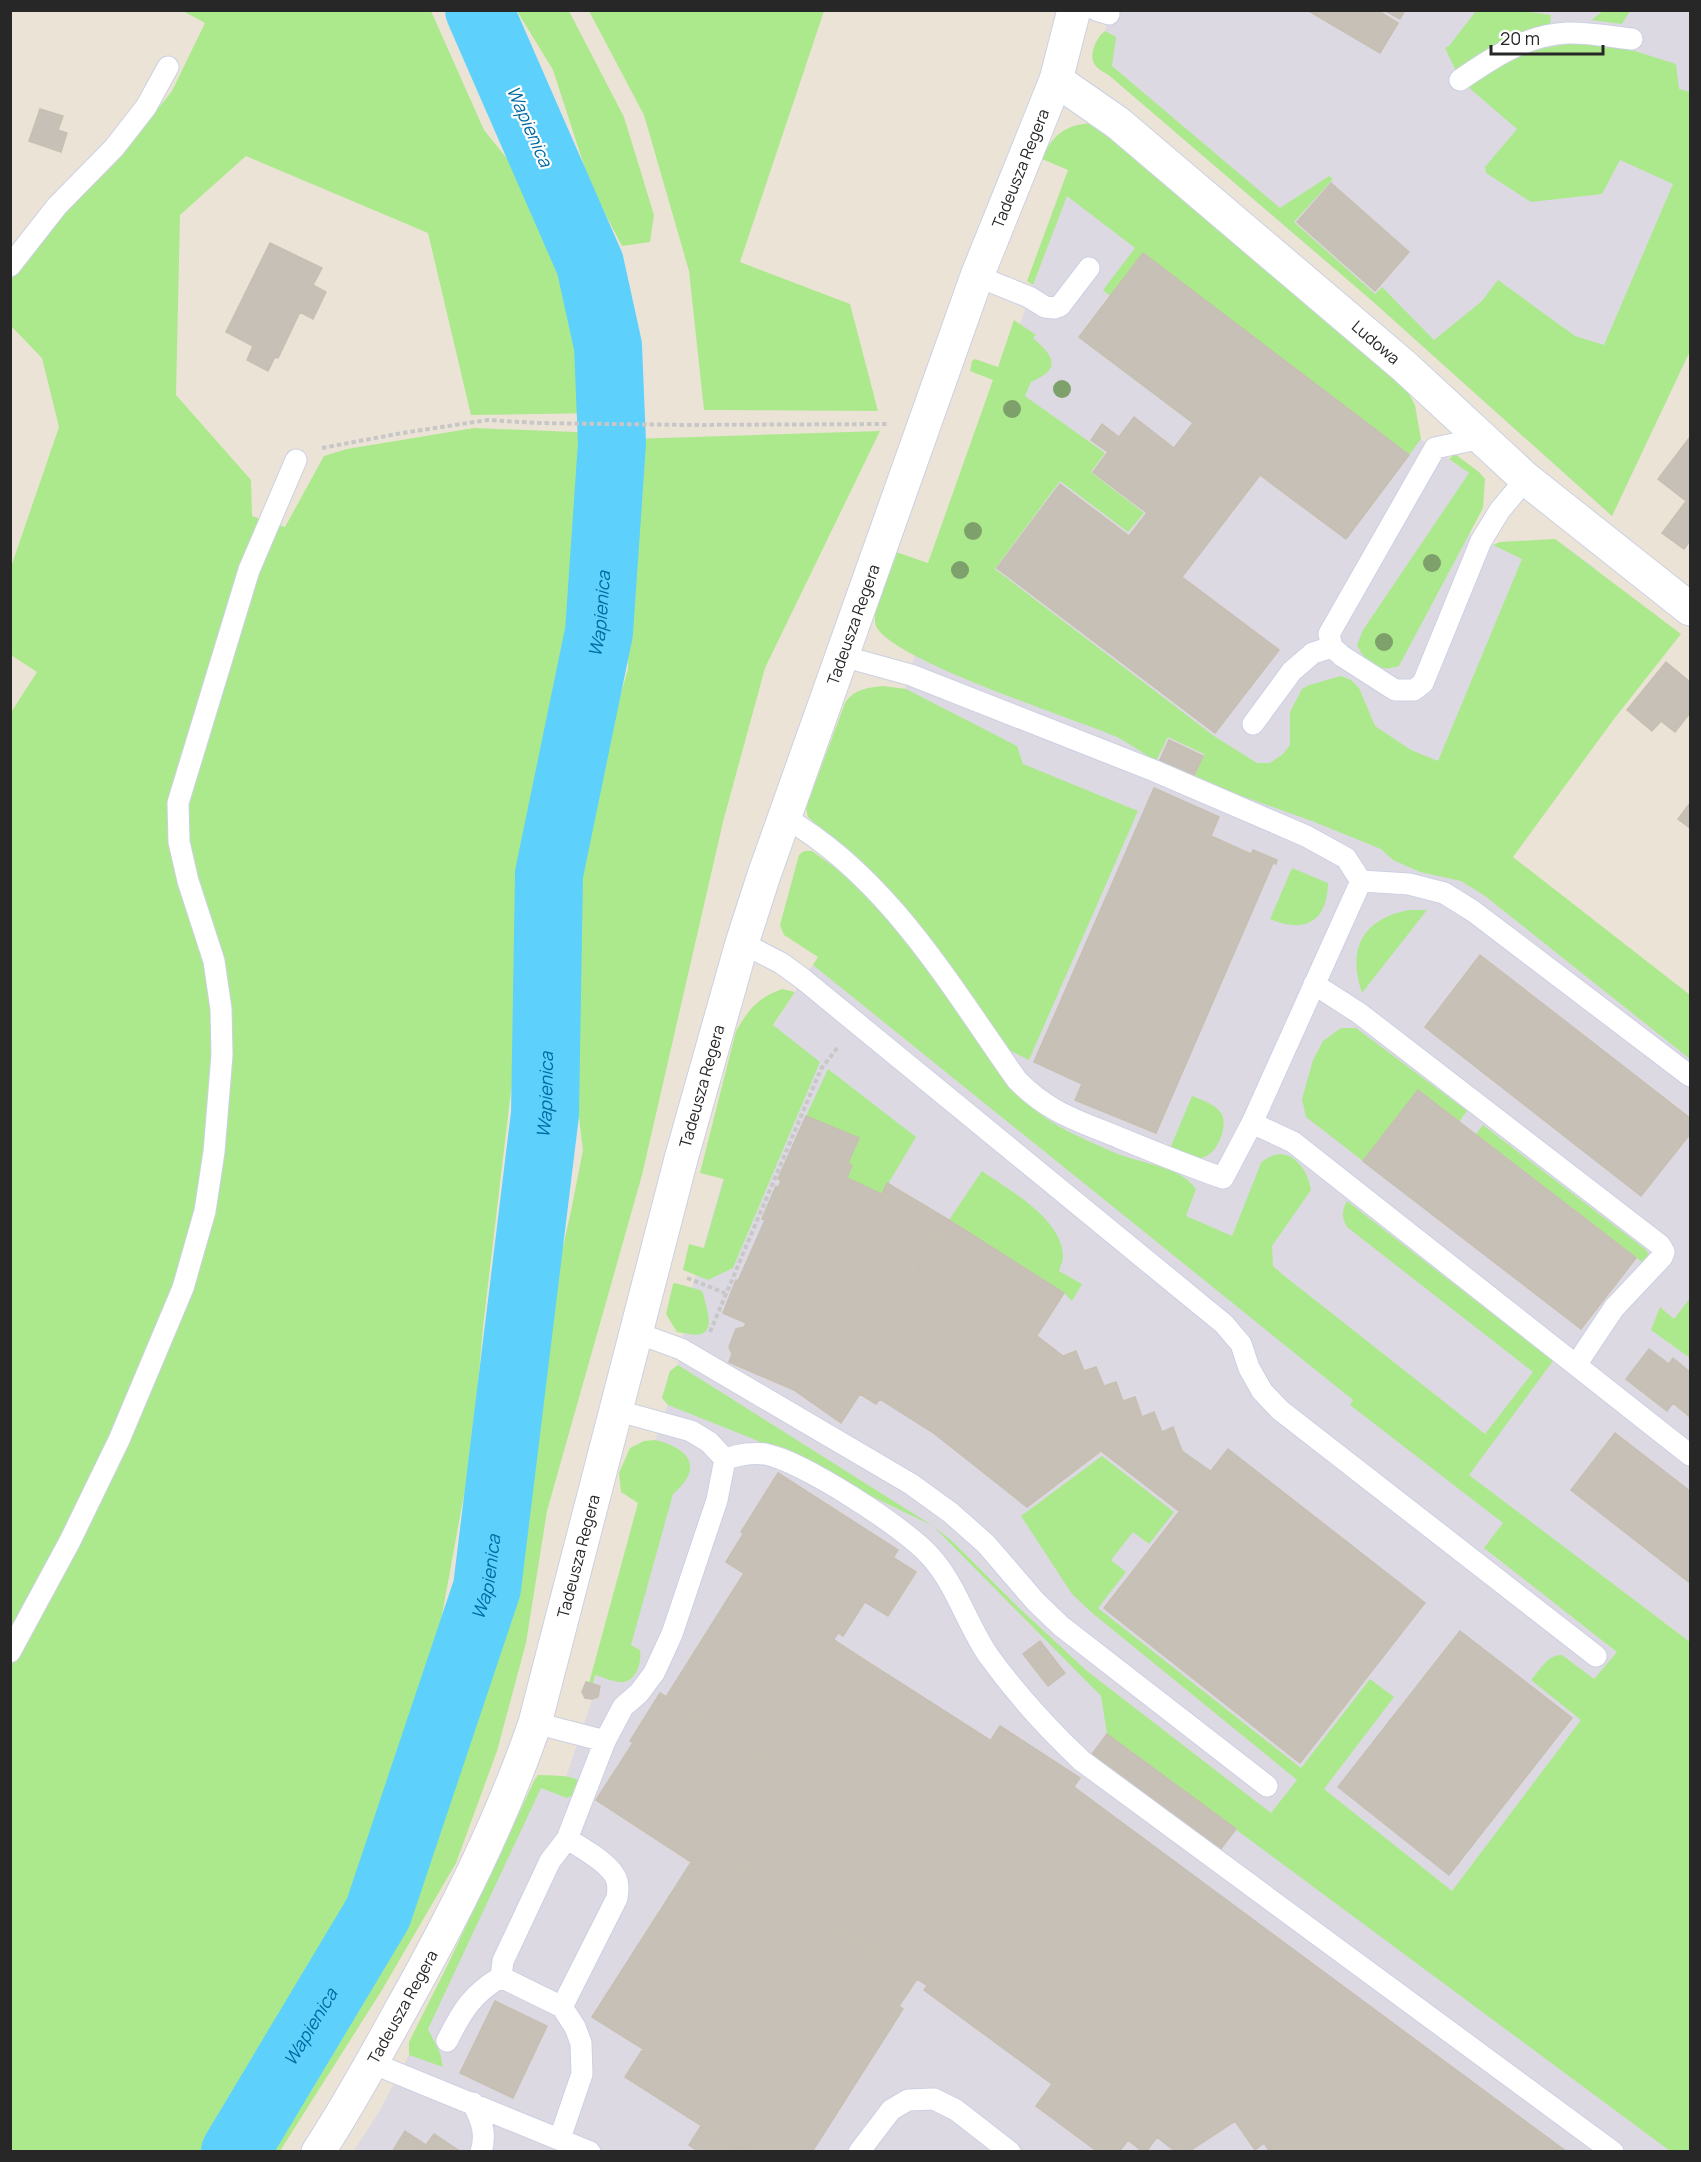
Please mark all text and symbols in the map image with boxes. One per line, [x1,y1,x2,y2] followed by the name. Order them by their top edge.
[1491,18,1604,56] scale bar
[1500,26,1540,50] text: 20 m
[502,82,559,171] water label: Wapienica
[986,105,1054,231] street label: Tadeusza Regera
[1347,315,1405,369] street label: Ludowa
[821,561,885,688] street label: Tadeusza Regera
[582,569,615,659] water label: Wapienica
[674,1022,729,1150] street label: Tadeusza Regera
[530,1051,558,1139] water label: Wapienica
[552,1492,605,1620] street label: Tadeusza Regera
[465,1532,506,1622] water label: Wapienica
[362,1946,443,2068] street label: Tadeusza Regera
[278,1983,343,2070] water label: Wapienica

